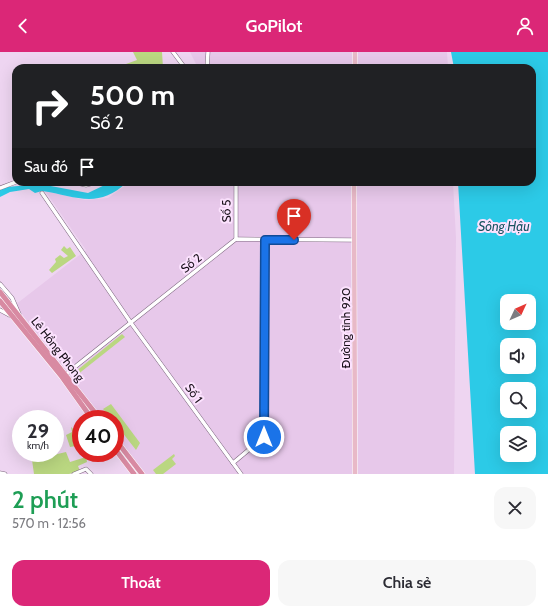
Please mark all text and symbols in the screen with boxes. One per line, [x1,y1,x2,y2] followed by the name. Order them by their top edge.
[12,15,34,37] icon: back
[246,15,302,37] text: GoPilot
[514,15,536,37] icon: person
[90,78,175,112] text: 500 m
[24,80,76,132] icon: right
[90,112,124,134] text: Số 2
[76,156,98,178] icon: arrive
[24,158,68,176] text: Sau đó
[218,199,234,223] street label: Số 5
[277,199,311,240] pin
[283,205,305,227] icon: arrive
[478,218,530,234] water label: Sông Hậu
[177,250,205,276] street label: Số 2
[338,287,353,369] street label: Đường tỉnh 920
[500,294,536,330] north arrow
[500,294,536,462] map controls
[28,314,88,385] street label: Lê Hồng Phong
[500,338,536,374] button: sound
[182,380,206,406] street label: Số 1
[500,382,536,418] button: search
[72,410,124,462] speed limit sign: 40
[243,416,285,458] position arrow
[27,419,49,443] text: 29
[500,426,536,462] button: layers
[27,439,49,452] text: km/h
[12,485,78,514] text: 2 phút
[494,487,536,529] button: close
[12,515,86,531] text: 570 m · 12:56
[12,560,270,606] button: Thoát
[278,560,536,606] button: Chia sẻ

